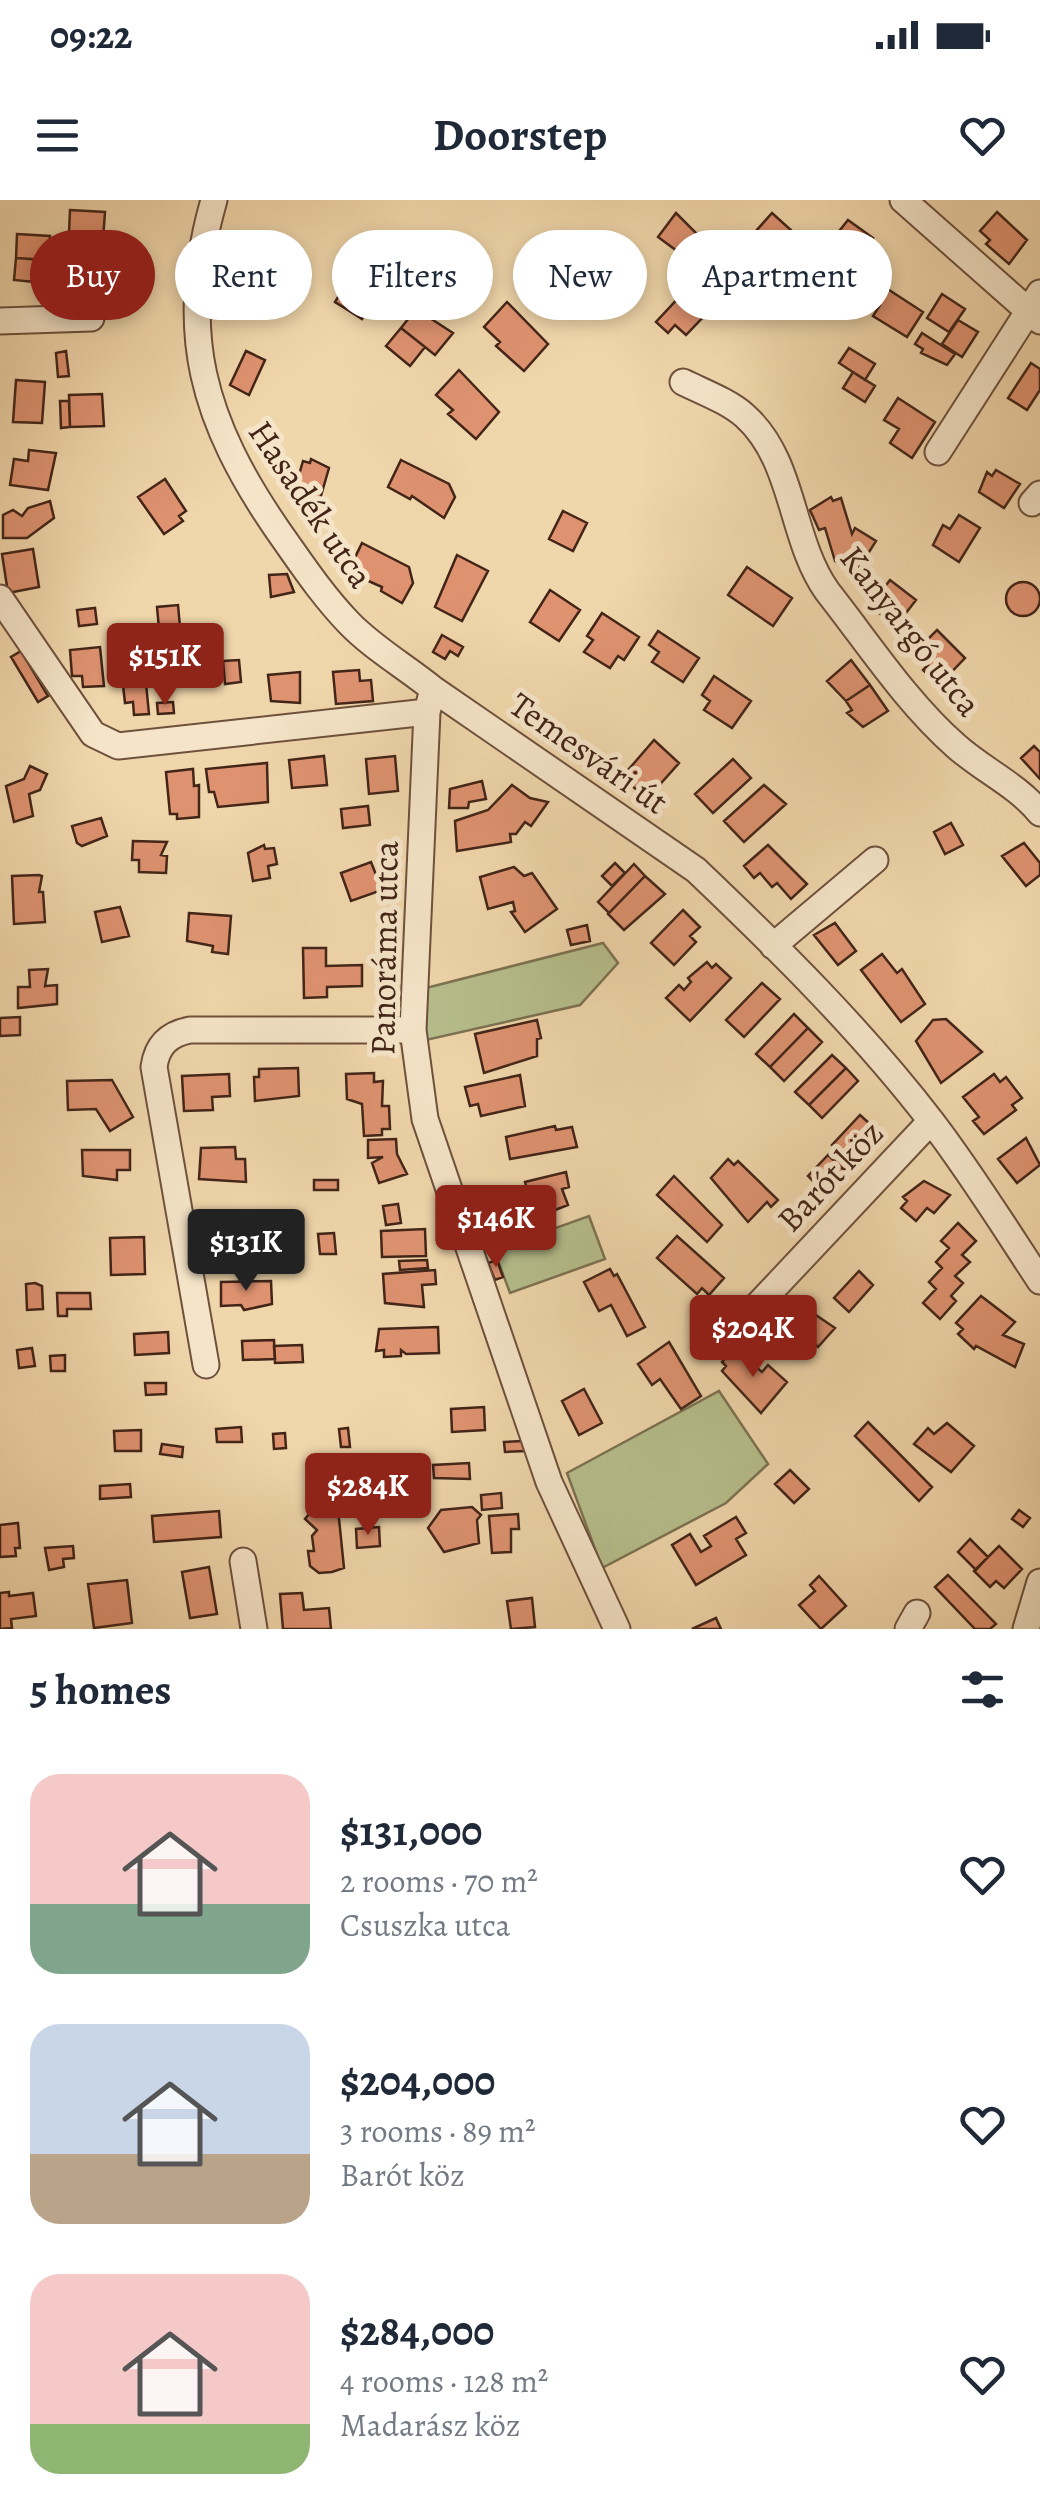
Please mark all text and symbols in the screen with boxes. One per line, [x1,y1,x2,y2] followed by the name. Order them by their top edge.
[50,9,132,61] text: 09:22
[433,104,607,166] text: Doorstep
[30,108,85,163] icon: menu
[955,108,1010,163] icon: heart
[30,230,155,320] chip: Buy
[175,230,312,320] chip: Rent
[332,230,493,320] chip: Filters
[513,230,647,320] chip: New
[667,230,892,320] chip: Apartment
[237,411,385,598] street label: Hasadék utca
[829,536,993,727] street label: Kanyargó utca
[95,623,235,708] pin: $151K
[129,633,201,677] text: $151K
[500,681,678,825] street label: Temesvári út
[358,840,410,1056] street label: Panoráma utca
[766,1110,894,1242] street label: Barót köz
[426,1185,566,1270] pin: $146K
[457,1195,535,1239] text: $146K
[176,1209,316,1294] pin: $131K
[210,1219,282,1263] text: $131K
[683,1295,823,1380] pin: $204K
[712,1305,794,1349] text: $204K
[298,1453,438,1538] pin: $284K
[327,1463,409,1507] text: $284K
[30,1661,171,1718] text: 5 homes
[955,1662,1010,1717] icon: filters
[340,1802,482,1859] text: $131,000
[110,1814,230,1934] icon: home
[955,1847,1010,1902] icon: heart
[340,1859,538,1903] text: 2 rooms · 70 m²
[340,1903,510,1947] text: Csuszka utca
[340,2052,495,2109] text: $204,000
[110,2064,230,2184] icon: home
[955,2097,1010,2152] icon: heart
[340,2109,536,2153] text: 3 rooms · 89 m²
[340,2153,465,2197] text: Barót köz
[340,2302,494,2359] text: $284,000
[110,2314,230,2434] icon: home
[955,2347,1010,2402] icon: heart
[340,2359,548,2403] text: 4 rooms · 128 m²
[340,2403,520,2447] text: Madarász köz

